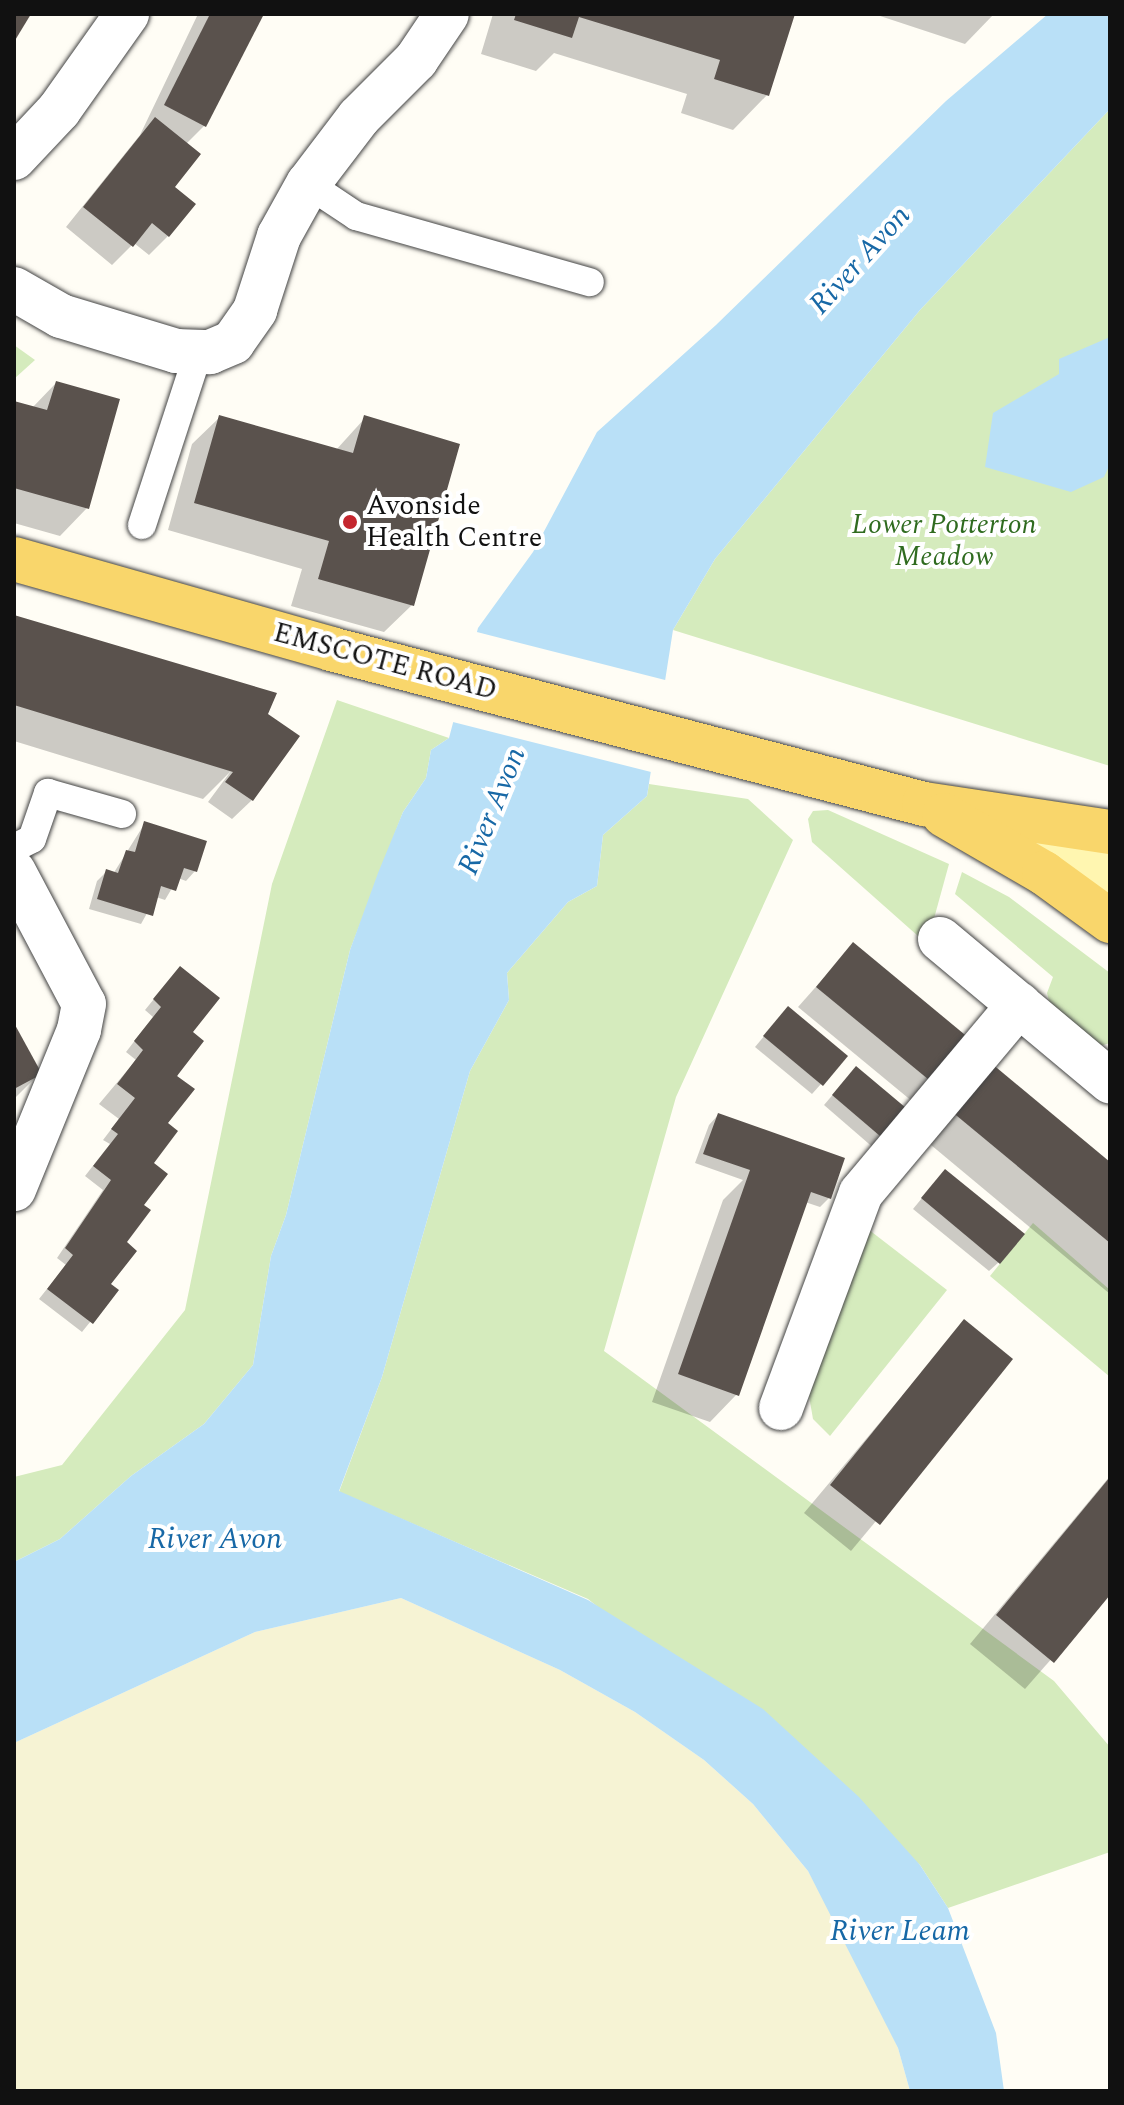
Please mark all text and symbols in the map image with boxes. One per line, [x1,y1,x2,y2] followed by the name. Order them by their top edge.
[802,198,918,322] water label: River Avon
[366,489,542,555] place label: Avonside Health Centre
[852,508,1036,574] park label: Lower Potterton Meadow
[341,513,359,531] marker: Avonside Health Centre
[270,616,500,708] street label: EMSCOTE ROAD
[450,742,534,880] water label: River Avon
[148,1521,282,1557] water label: River Avon
[830,1913,970,1949] water label: River Leam

